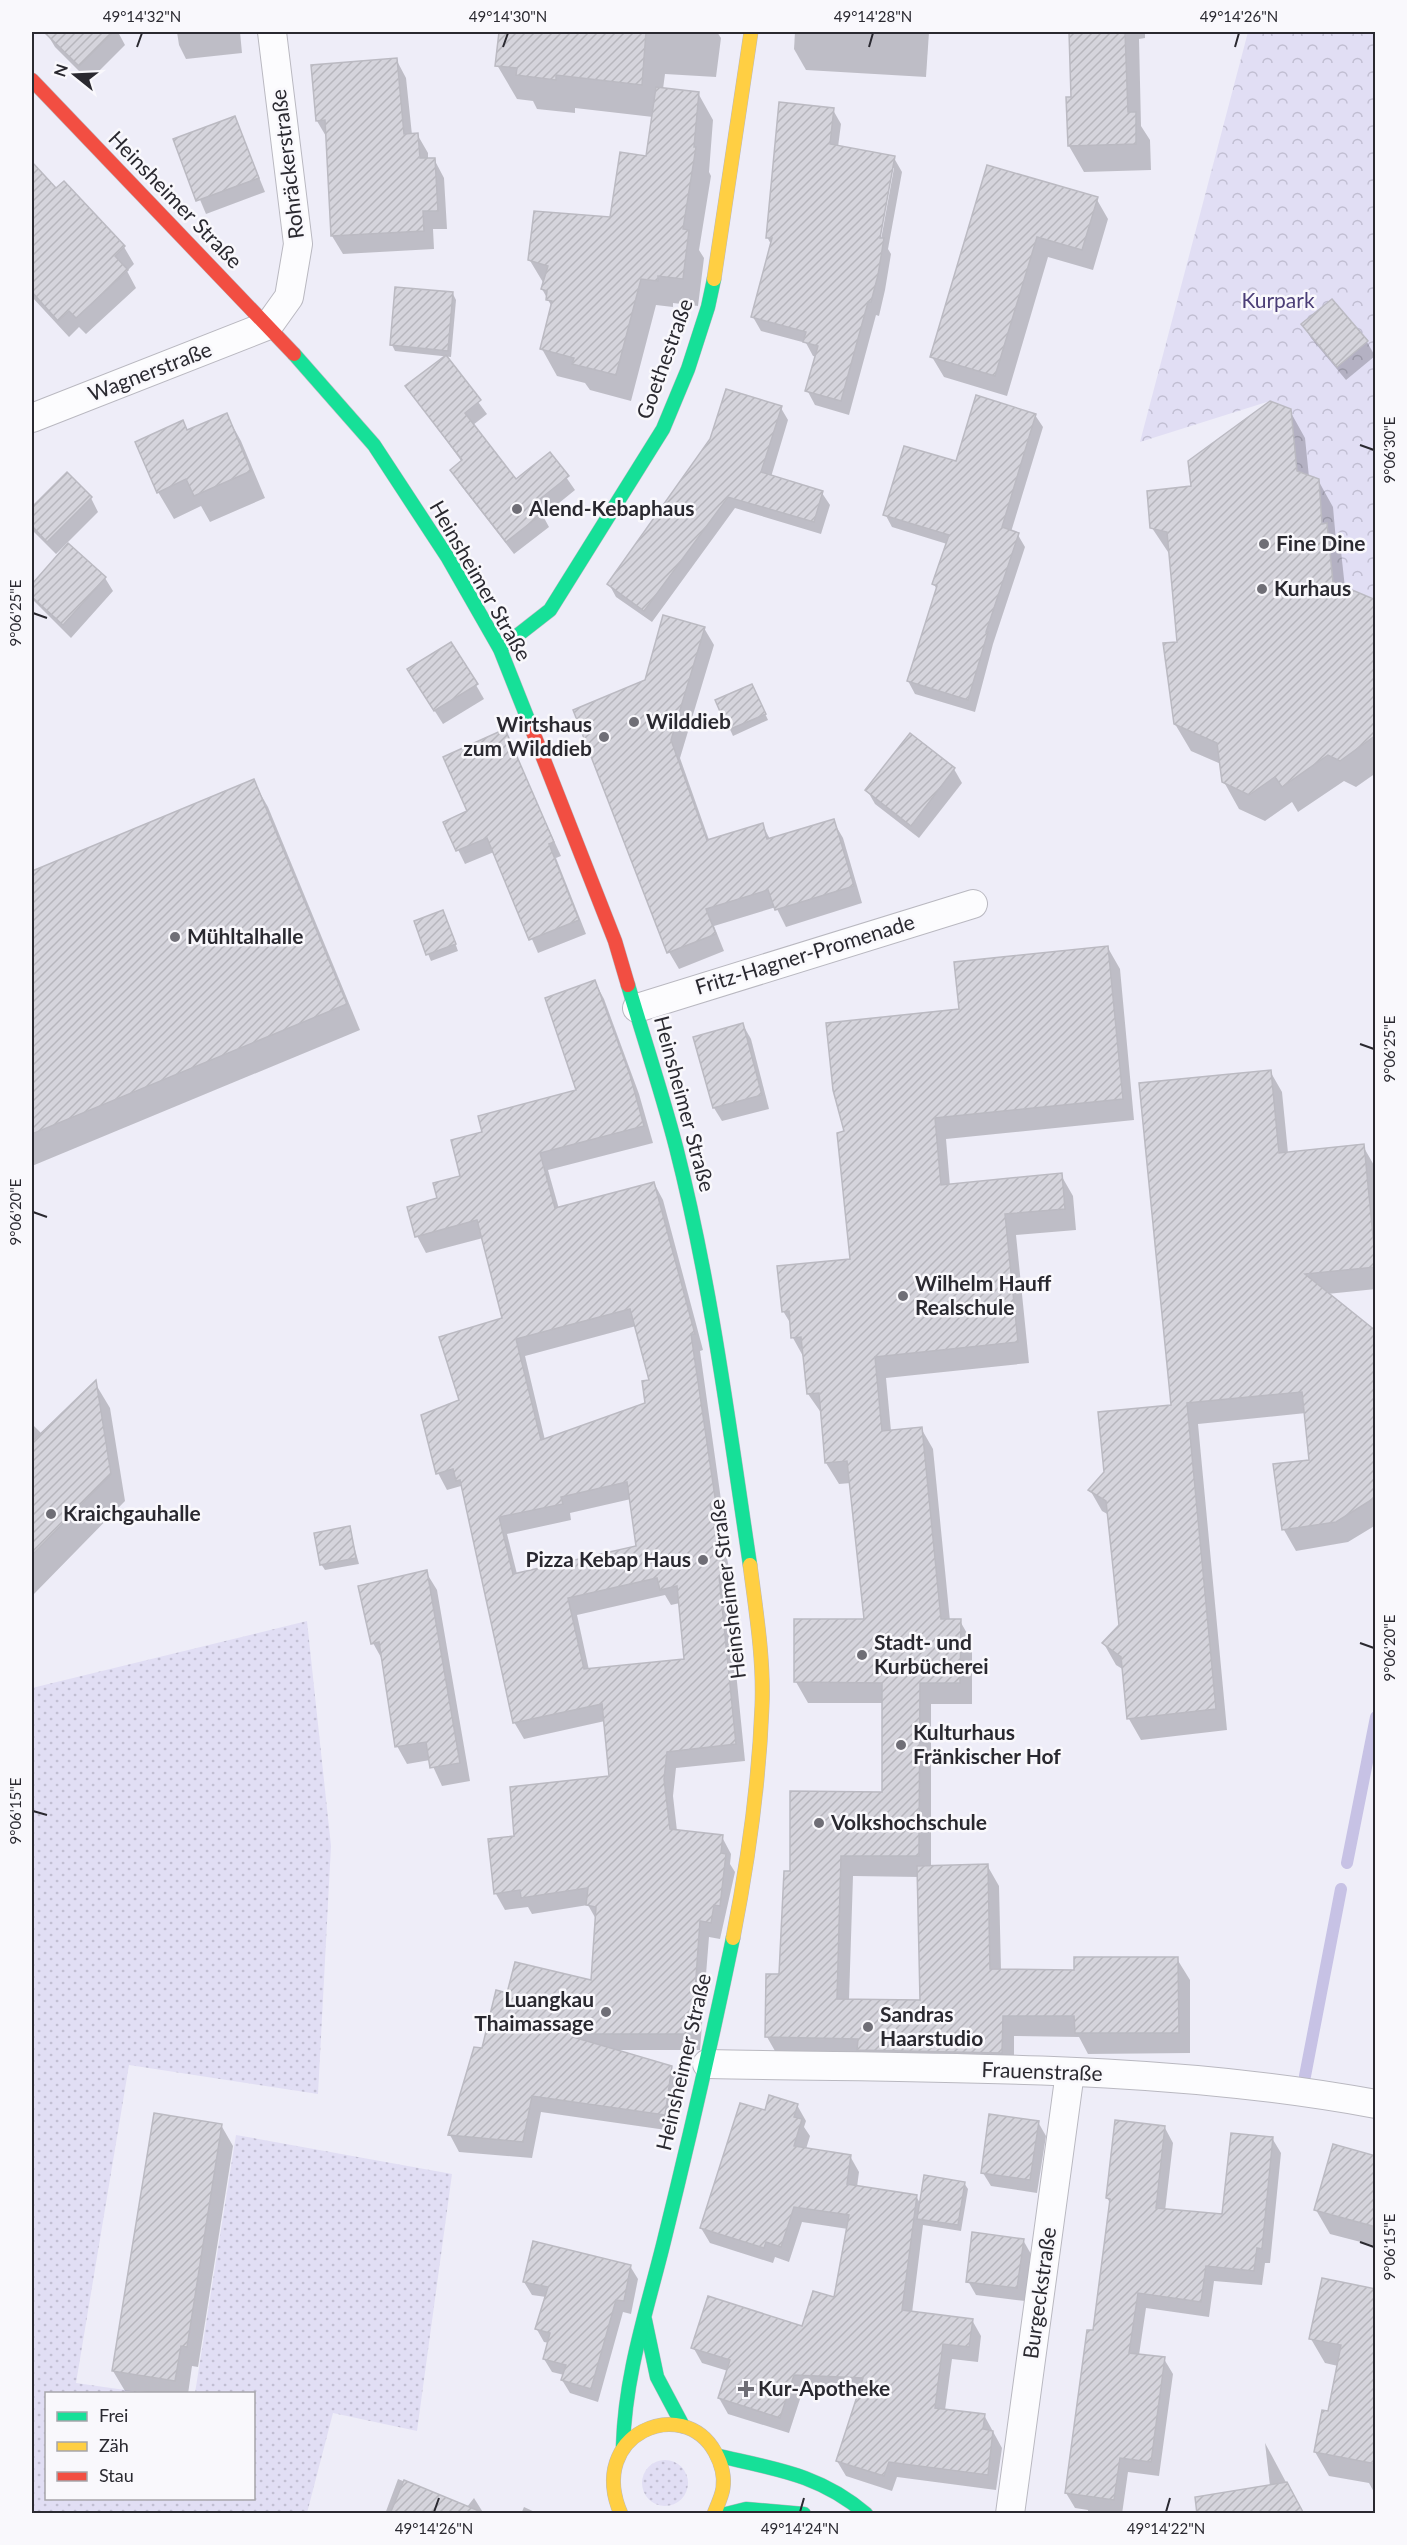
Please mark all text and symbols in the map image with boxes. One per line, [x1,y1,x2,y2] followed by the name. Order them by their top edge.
[103,7,181,25] text: 49°14'32"N
[469,7,547,25] text: 49°14'30"N
[834,7,912,25] text: 49°14'28"N
[1200,7,1278,25] text: 49°14'26"N
[45,45,105,105] north arrow
[49,61,71,79] text: N
[265,88,308,240] street label: Rohräckerstraße
[104,125,248,273] street label: Heinsheimer Straße
[1241,287,1315,312] park label: Kurpark
[630,295,697,422] street label: Goethestraße
[84,336,215,406] street label: Wagnerstraße
[1380,417,1398,484] text: 9°06'30"E
[528,495,695,520] place label: Alend-Kebaphaus
[425,496,537,665] street label: Heinsheimer Straße
[510,502,524,516] marker: Alend-Kebaphaus
[1276,530,1366,555] place label: Fine Dine
[1257,537,1271,551] marker: Fine Dine
[1274,575,1351,600] place label: Kurhaus
[6,580,24,647] text: 9°06'25"E
[1255,582,1269,596] marker: Kurhaus
[646,708,731,733] place label: Wilddieb
[463,711,592,760] place label: Wirtshaus zum Wilddieb
[627,715,641,729] marker: Wilddieb
[597,730,611,744] marker: Wirtshaus zum Wilddieb
[692,908,917,999] street label: Fritz-Hagner-Promenade
[187,923,303,948] place label: Mühltalhalle
[168,930,182,944] marker: Mühltalhalle
[650,1013,721,1194] street label: Heinsheimer Straße
[1380,1016,1398,1083] text: 9°06'25"E
[6,1179,24,1246] text: 9°06'20"E
[915,1270,1052,1319] place label: Wilhelm Hauff Realschule
[896,1289,910,1303] marker: Wilhelm Hauff Realschule
[703,1498,750,1681] street label: Heinsheimer Straße
[63,1500,201,1525] place label: Kraichgauhalle
[44,1507,58,1521] marker: Kraichgauhalle
[526,1546,691,1571] place label: Pizza Kebap Haus
[696,1553,710,1567] marker: Pizza Kebap Haus
[1380,1615,1398,1682] text: 9°06'20"E
[874,1629,989,1678] place label: Stadt- und Kurbücherei
[855,1648,869,1662] marker: Stadt- und Kurbücherei
[913,1719,1061,1768] place label: Kulturhaus Fränkischer Hof
[894,1738,908,1752] marker: Kulturhaus Fränkischer Hof
[6,1778,24,1845] text: 9°06'15"E
[830,1809,987,1834] place label: Volkshochschule
[812,1816,826,1830] marker: Volkshochschule
[650,1971,715,2153] street label: Heinsheimer Straße
[474,1986,594,2035] place label: Luangkau Thaimassage
[880,2001,983,2050] place label: Sandras Haarstudio
[599,2005,613,2019] marker: Luangkau Thaimassage
[861,2020,875,2034] marker: Sandras Haarstudio
[981,2056,1103,2085] street label: Frauenstraße
[1380,2214,1398,2281] text: 9°06'15"E
[1017,2225,1060,2360] street label: Burgeckstraße
[758,2375,890,2400] place label: Kur-Apotheke
[739,2382,753,2396] marker: Kur-Apotheke
[45,2392,255,2500] legend
[99,2404,128,2426] text: Frei
[99,2434,129,2456] text: Zäh
[99,2464,134,2486] text: Stau
[395,2519,473,2537] text: 49°14'26"N
[761,2519,839,2537] text: 49°14'24"N
[1127,2519,1205,2537] text: 49°14'22"N

